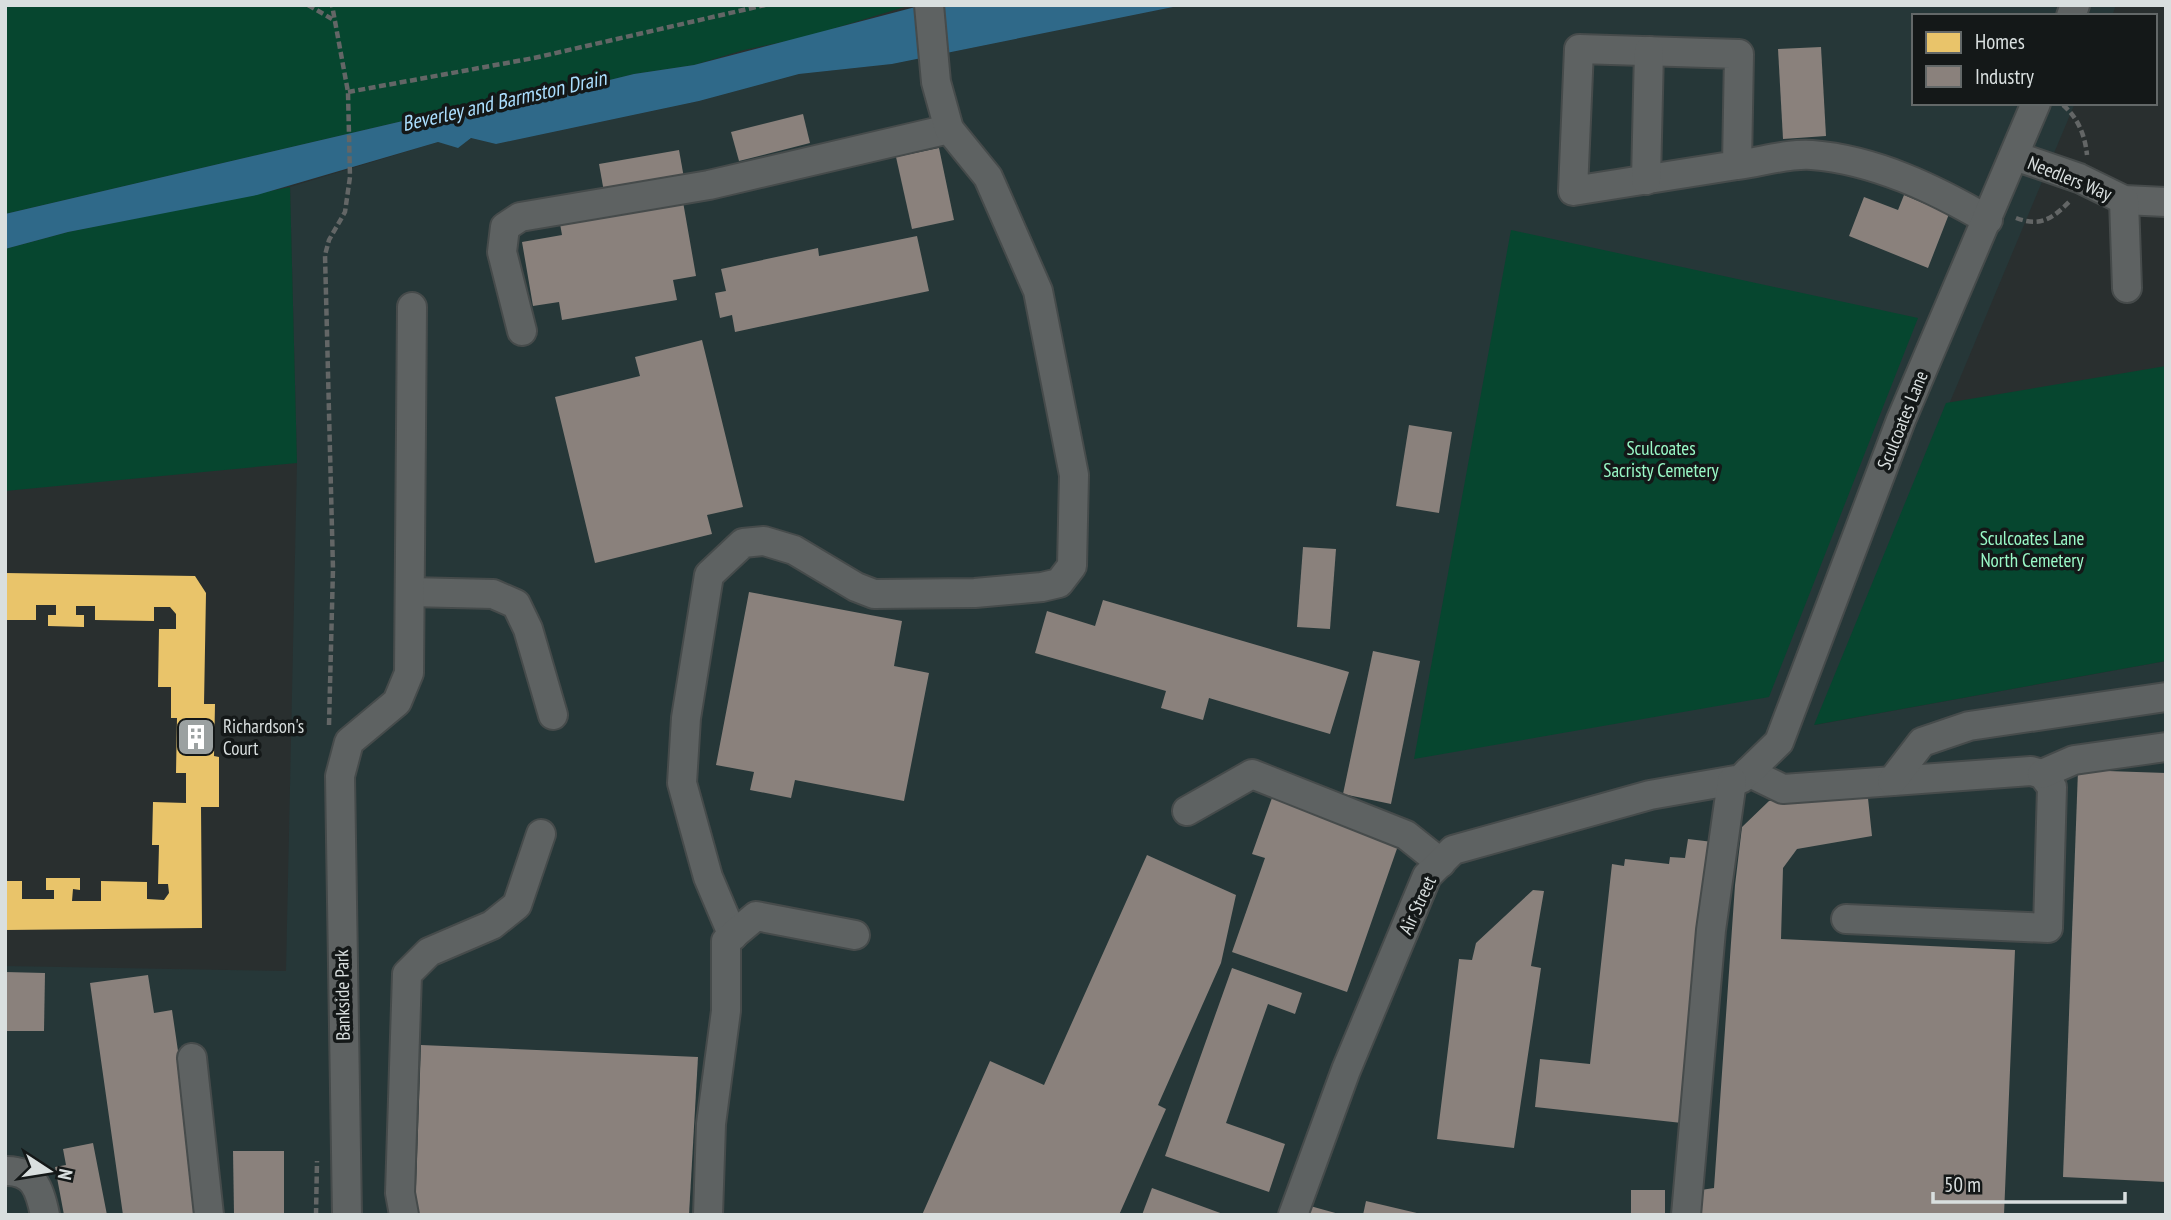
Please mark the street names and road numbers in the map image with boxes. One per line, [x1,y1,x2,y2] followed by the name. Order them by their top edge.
[2024,150,2116,206] street label: Needlers Way
[1871,367,1933,473] street label: Sculcoates Lane
[1393,871,1441,938] street label: Air Street
[329,949,355,1041] street label: Bankside Park

